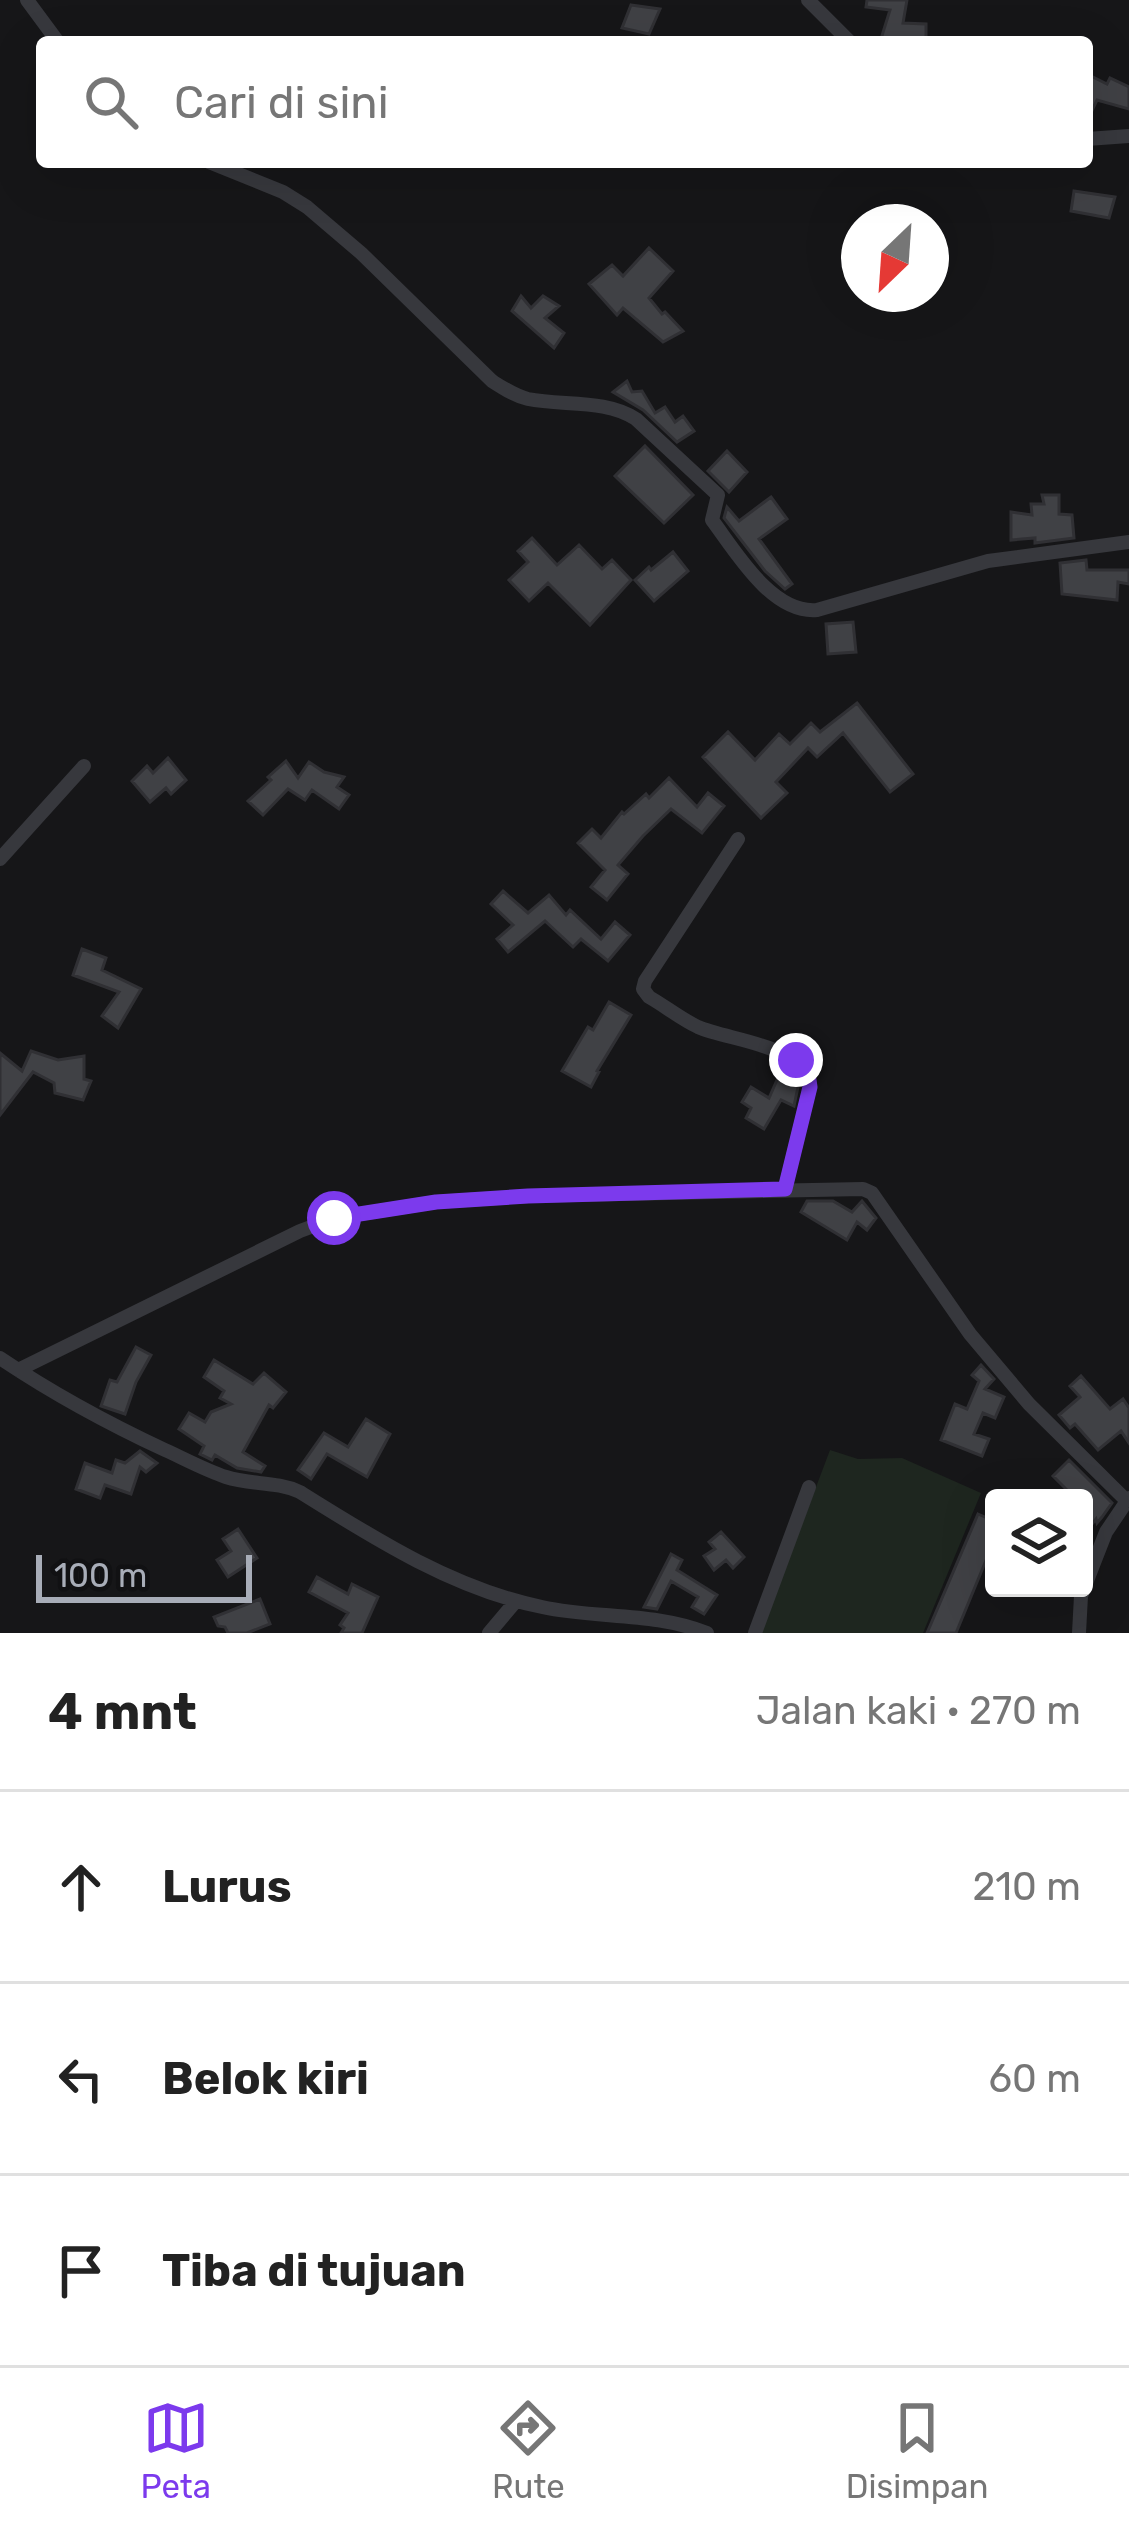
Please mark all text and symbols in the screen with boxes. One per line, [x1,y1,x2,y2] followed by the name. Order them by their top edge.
[36,36,1093,168] search box
[78,69,144,135] icon: search
[174,76,389,129] text: Cari di sini
[841,204,949,312] north arrow
[769,1033,823,1087] route end
[307,1191,361,1245] route start
[985,1489,1093,1597] map controls
[985,1489,1093,1597] button: layers
[36,1549,252,1602] scale bar
[54,1556,147,1595] text: 100 m
[48,1681,197,1742] text: 4 mnt
[756,1688,1081,1734] text: Jalan kaki · 270 m
[48,1854,114,1920] icon: ahead
[162,1860,292,1913] text: Lurus
[972,1864,1081,1910] text: 210 m
[48,2046,114,2112] icon: left
[162,2052,369,2105] text: Belok kiri
[988,2056,1081,2102] text: 60 m
[48,2238,114,2304] icon: arrive
[162,2244,466,2297] text: Tiba di tujuan
[140,2395,211,2506] tab: Peta
[492,2395,565,2506] tab: Rute
[846,2395,989,2506] tab: Disimpan

